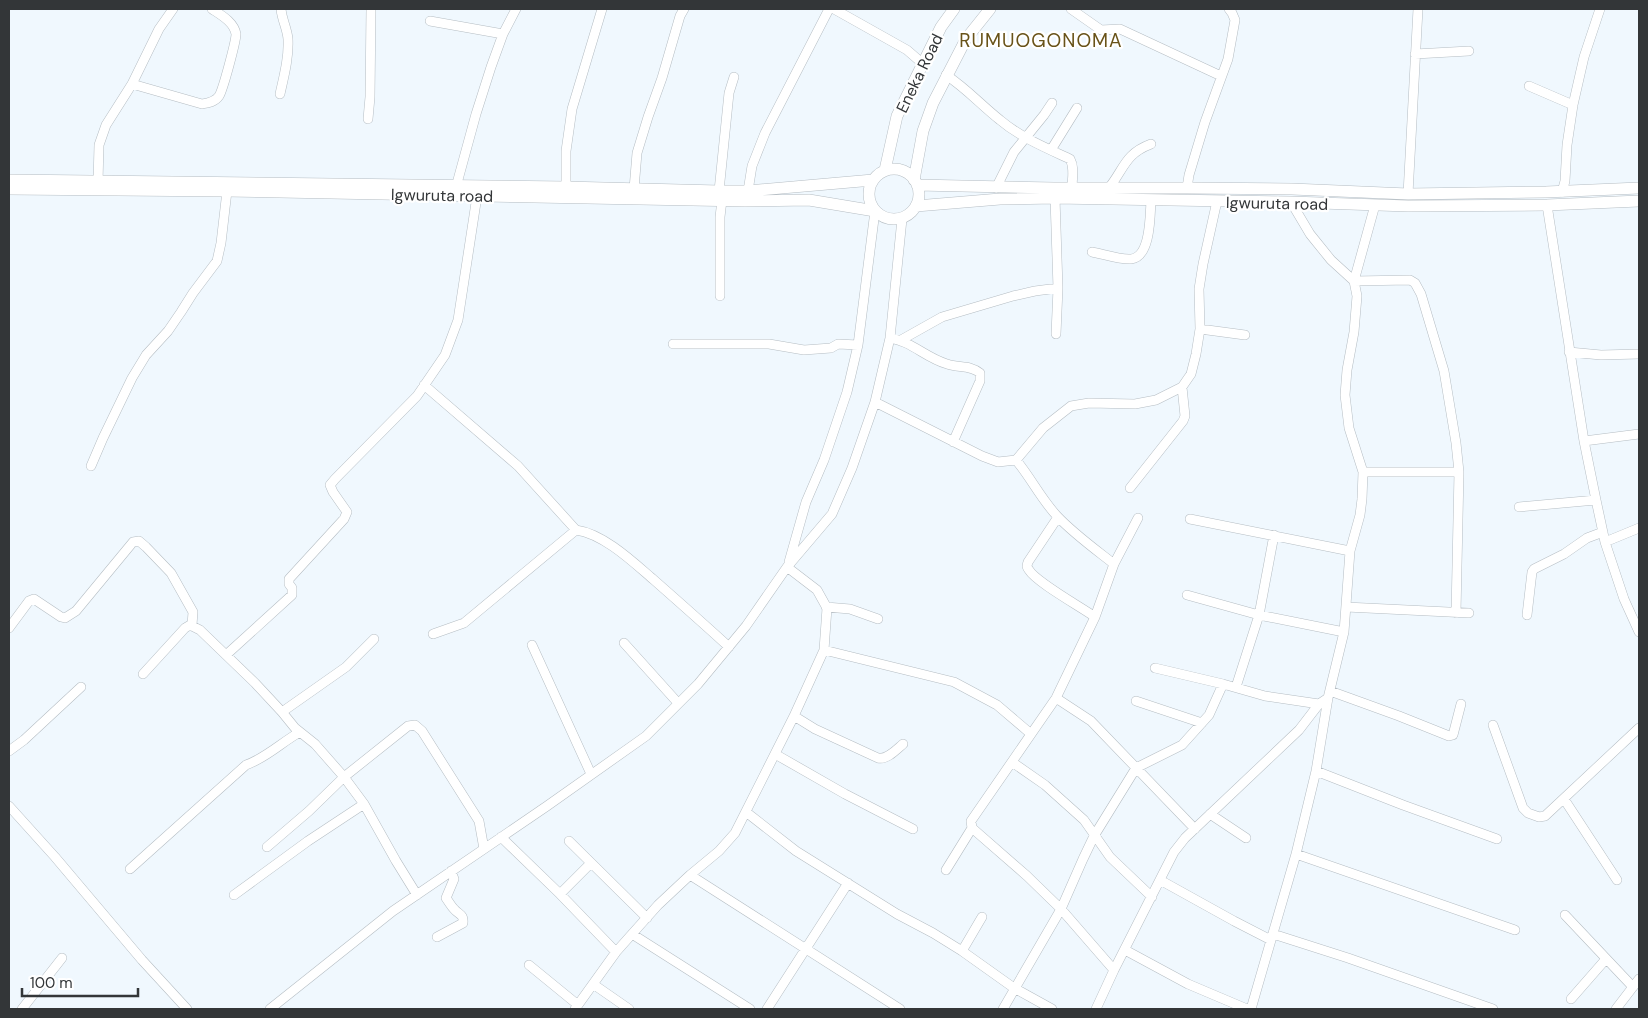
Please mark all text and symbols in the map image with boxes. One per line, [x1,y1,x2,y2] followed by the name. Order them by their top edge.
[959,28,1123,53] district label: RUMUOGONOMA
[891,30,948,116] street label: Eneka Road
[391,184,493,207] street label: Igwuruta road
[1226,192,1328,215] street label: Igwuruta road
[22,966,139,998] scale bar
[30,973,73,993] text: 100 m

